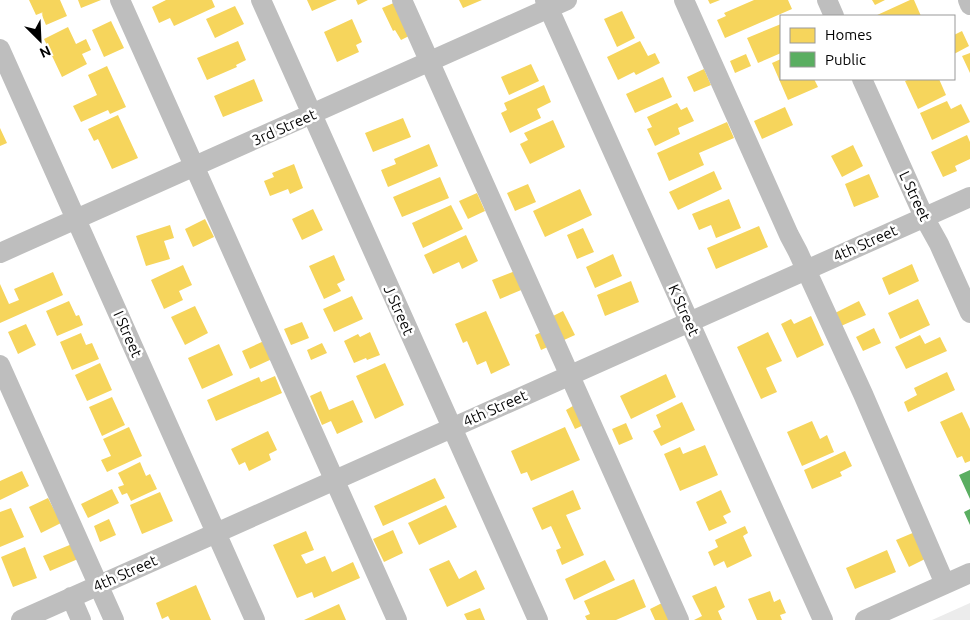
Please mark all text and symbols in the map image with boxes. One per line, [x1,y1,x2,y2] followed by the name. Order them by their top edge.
[15,15,65,65] north arrow
[780,15,955,80] legend
[825,26,872,43] text: Homes
[37,42,53,61] text: N
[825,51,866,68] text: Public
[249,105,319,149] street label: 3rd Street
[896,168,934,224] street label: L Street
[830,221,900,265] street label: 4th Street
[381,282,418,338] street label: J Street
[665,282,703,338] street label: K Street
[110,308,146,360] street label: I Street
[460,386,530,430] street label: 4th Street
[90,551,160,595] street label: 4th Street

